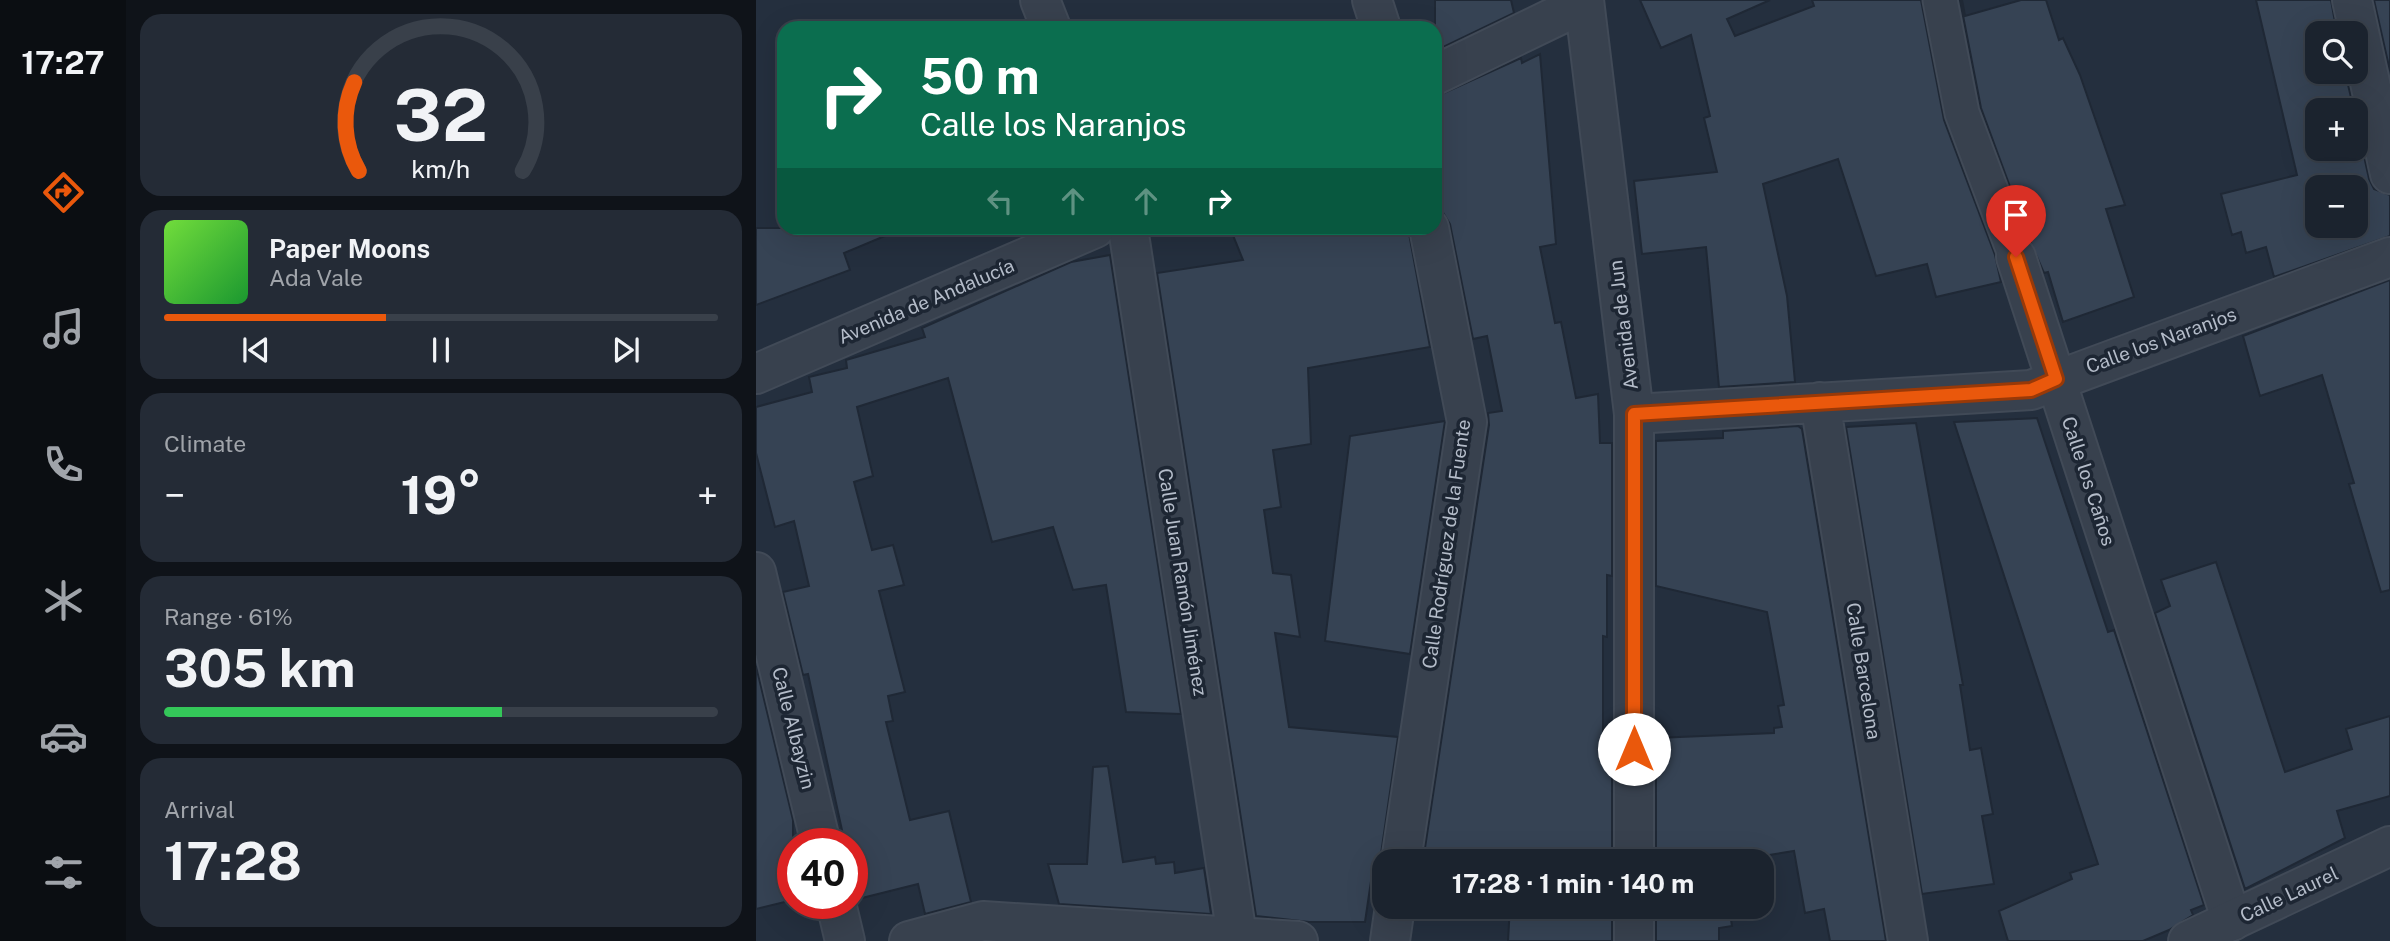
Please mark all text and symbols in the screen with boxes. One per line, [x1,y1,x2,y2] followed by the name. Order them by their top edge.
[2305,21,2368,238] map controls
[2305,21,2368,84] button: search
[21,44,105,81] text: 17:27
[920,47,1040,105] text: 50 m
[805,49,896,140] icon: right
[394,72,488,157] text: 32
[2305,98,2368,161] button: +
[920,106,1186,143] text: Calle los Naranjos
[412,154,470,184] text: km/h
[39,168,88,217] icon: directions
[2305,175,2368,238] button: −
[981,182,1019,220] icon: left
[1054,182,1092,220] icon: ahead
[1127,182,1165,220] icon: ahead
[1200,182,1238,220] icon: right
[1986,185,2046,257] pin
[1997,196,2035,234] icon: arrive
[269,233,430,264] text: Paper Moons
[835,254,1017,348] street label: Avenida de Andalucía
[1604,259,1642,391] street label: Avenida de Jun
[269,264,363,291] text: Ada Vale
[2083,303,2239,377] street label: Calle los Naranjos
[39,304,88,353] icon: music
[237,331,275,369] icon: previous
[422,331,460,369] icon: pause
[607,331,645,369] icon: next
[2058,414,2120,548] street label: Calle los Caños
[1418,418,1474,670] street label: Calle Rodríguez de la Fuente
[164,430,246,457] text: Climate
[39,440,88,489] icon: phone
[400,465,482,526] text: 19°
[1154,467,1212,697] street label: Calle Juan Ramón Jiménez
[164,473,185,518] text: −
[697,473,718,518] text: +
[39,576,88,625] icon: climate
[1842,601,1886,741] street label: Calle Barcelona
[164,603,293,630] text: Range · 61%
[164,638,355,699] text: 305 km
[768,665,820,791] street label: Calle Albayzin
[39,712,88,761] icon: car
[1597,712,1671,786] position arrow
[164,796,235,823] text: Arrival
[777,828,868,919] speed limit sign: 40
[164,831,302,892] text: 17:28
[39,848,88,897] icon: filters
[2237,862,2341,926] street label: Calle Laurel
[1452,868,1694,899] text: 17:28 · 1 min · 140 m

